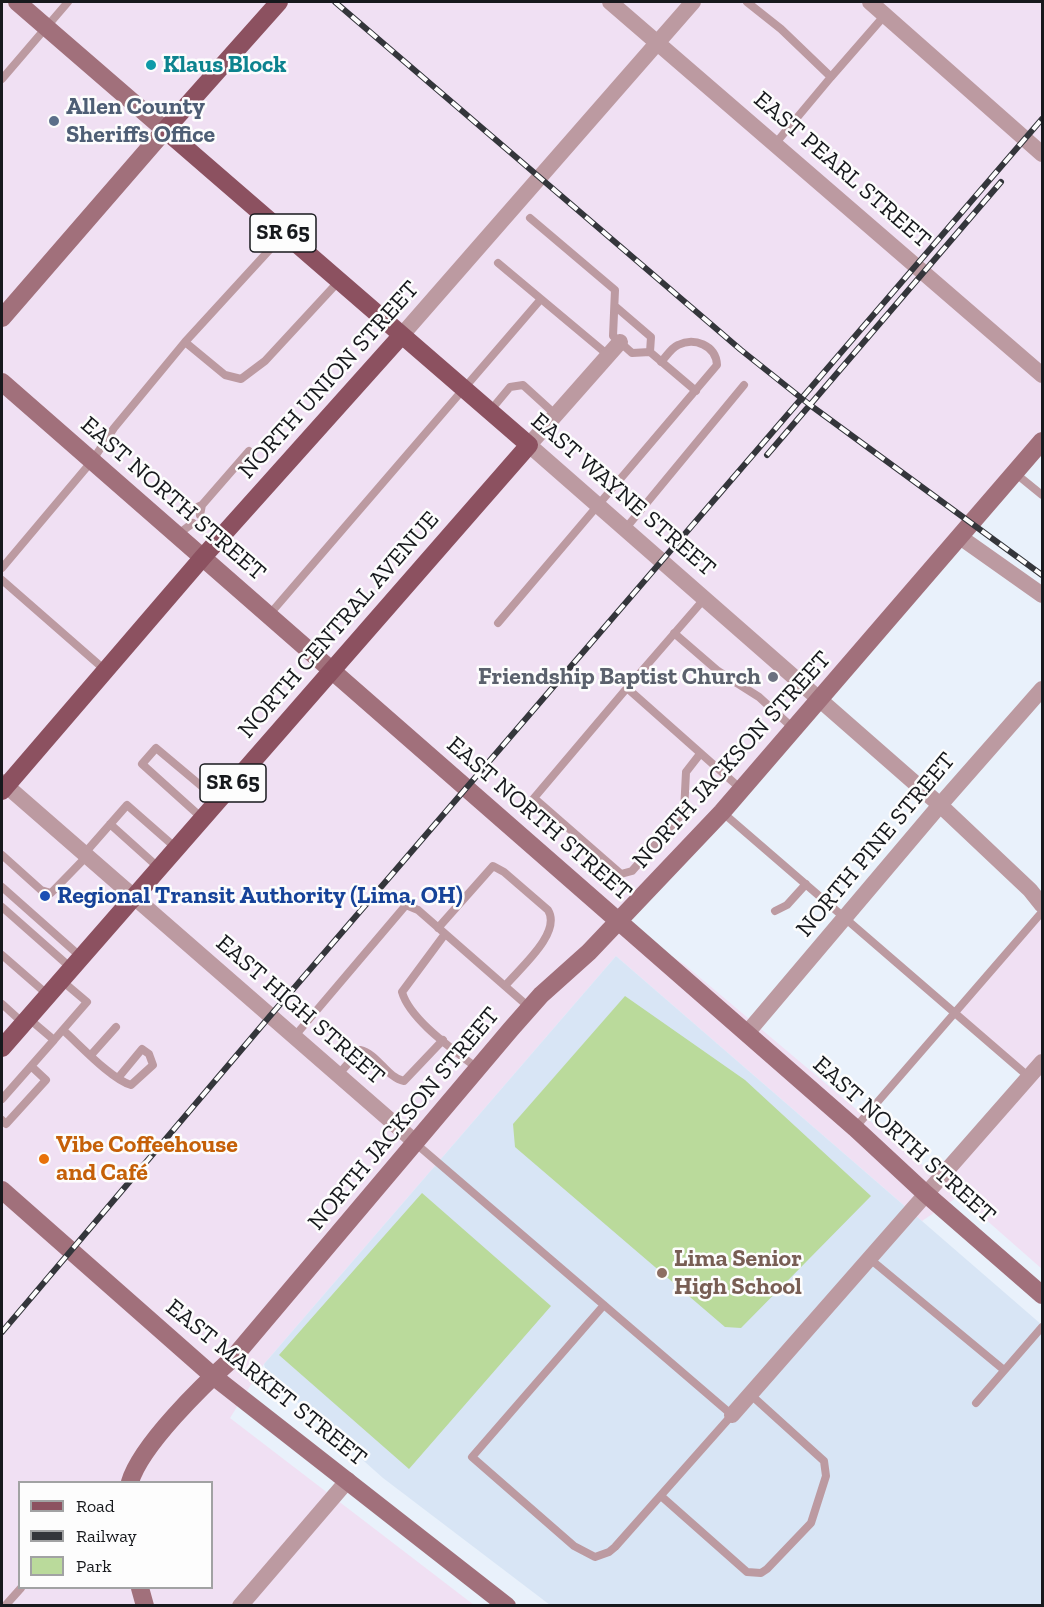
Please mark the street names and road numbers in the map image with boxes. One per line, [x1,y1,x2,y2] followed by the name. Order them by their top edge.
[748,85,936,255] street label: EAST PEARL STREET
[250,214,316,252] road number: SR 65
[233,275,425,485] street label: NORTH UNION STREET
[525,407,721,583] street label: EAST WAYNE STREET
[74,411,272,587] street label: EAST NORTH STREET
[233,506,445,744] street label: NORTH CENTRAL AVENUE
[627,645,837,875] street label: NORTH JACKSON STREET
[440,731,638,907] street label: EAST NORTH STREET
[790,747,962,943] street label: NORTH PINE STREET
[200,764,266,802] road number: SR 65
[210,929,390,1091] street label: EAST HIGH STREET
[302,1002,506,1236] street label: NORTH JACKSON STREET
[807,1050,1001,1230] street label: EAST NORTH STREET
[160,1293,372,1473] street label: EAST MARKET STREET

